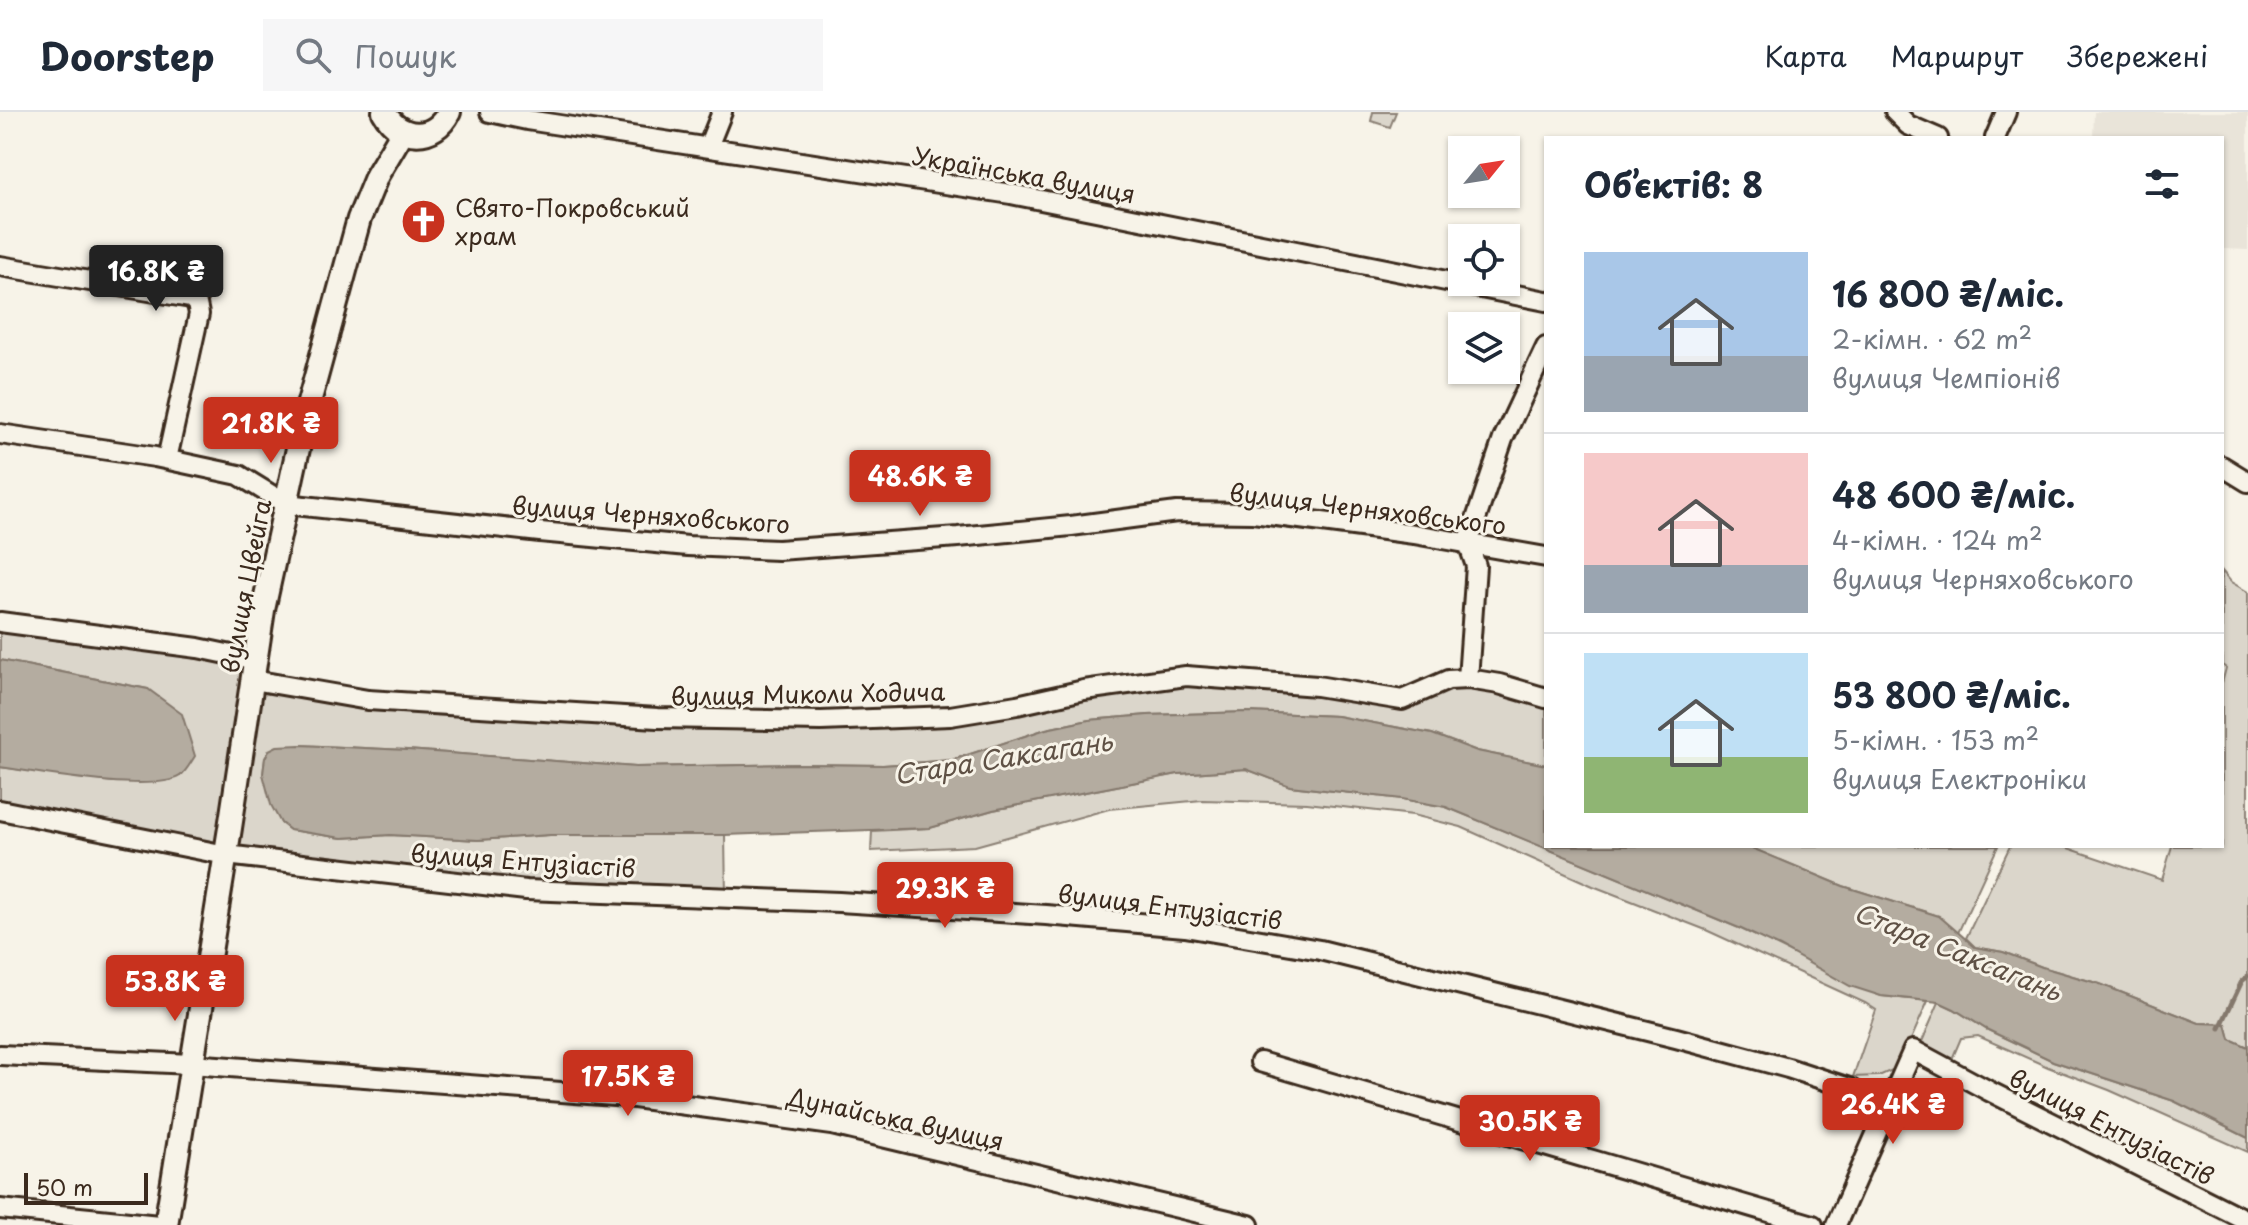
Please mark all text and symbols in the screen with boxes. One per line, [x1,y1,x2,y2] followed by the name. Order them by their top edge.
[263,19,823,91] search box
[40,27,215,84] text: Doorstep
[291,33,335,77] icon: search
[355,33,456,78] text: Пошук
[1764,34,1847,77] text: Карта
[1891,34,2023,77] text: Маршрут
[2067,34,2208,77] text: Збережені
[1448,136,1520,208] north arrow
[1448,136,1520,384] map controls
[910,137,1138,211] street label: Українська вулиця
[1584,158,1763,210] text: Об’єктів: 8
[2140,162,2184,206] icon: filters
[455,189,690,253] place label: Свято-Покровський храм
[400,197,448,245] church icon: Свято-Покровський храм
[1448,224,1520,296] button: locate
[82,245,230,313] pin: 16.8K ₴
[107,251,205,290] text: 16.8K ₴
[1832,267,2064,319] text: 16 800 ₴/міс.
[1648,284,1744,380] icon: home
[1448,312,1520,384] button: layers
[1832,319,2032,358] text: 2-кімн. · 62 m²
[1832,358,2061,397] text: вулиця Чемпіонів
[197,397,345,465] pin: 21.8K ₴
[221,403,321,442] text: 21.8K ₴
[846,450,994,518] pin: 48.6K ₴
[867,456,973,495] text: 48.6K ₴
[1832,468,2075,520] text: 48 600 ₴/міс.
[1228,473,1508,543] street label: вулиця Черняховського
[1648,485,1744,581] icon: home
[511,486,791,542] street label: вулиця Черняховського
[210,496,280,676] street label: вулиця Цвейга
[1832,520,2043,559] text: 4-кімн. · 124 m²
[1832,559,2134,598] text: вулиця Черняховського
[1832,668,2071,720] text: 53 800 ₴/міс.
[671,673,945,713] street label: вулиця Миколи Ходича
[1648,685,1744,781] icon: home
[891,720,1117,793] water label: Стара Саксагань
[1832,720,2039,759] text: 5-кімн. · 153 m²
[1832,759,2087,798] text: вулиця Електроніки
[409,834,637,886] street label: вулиця Ентузіастів
[871,862,1019,930] pin: 29.3K ₴
[895,868,995,907] text: 29.3K ₴
[1056,874,1284,938] street label: вулиця Ентузіастів
[1849,892,2069,1011] water label: Стара Саксагань
[101,955,249,1023] pin: 53.8K ₴
[124,961,226,1000] text: 53.8K ₴
[554,1050,702,1118] pin: 17.5K ₴
[581,1056,675,1095] text: 17.5K ₴
[2003,1059,2221,1193] street label: вулиця Ентузіастів
[784,1077,1007,1158] street label: Дунайська вулиця
[1819,1078,1967,1146] pin: 26.4K ₴
[1840,1084,1946,1123] text: 26.4K ₴
[1456,1095,1604,1163] pin: 30.5K ₴
[1478,1101,1582,1140] text: 30.5K ₴
[24,1169,148,1205] scale bar
[36,1170,93,1203] text: 50 m

